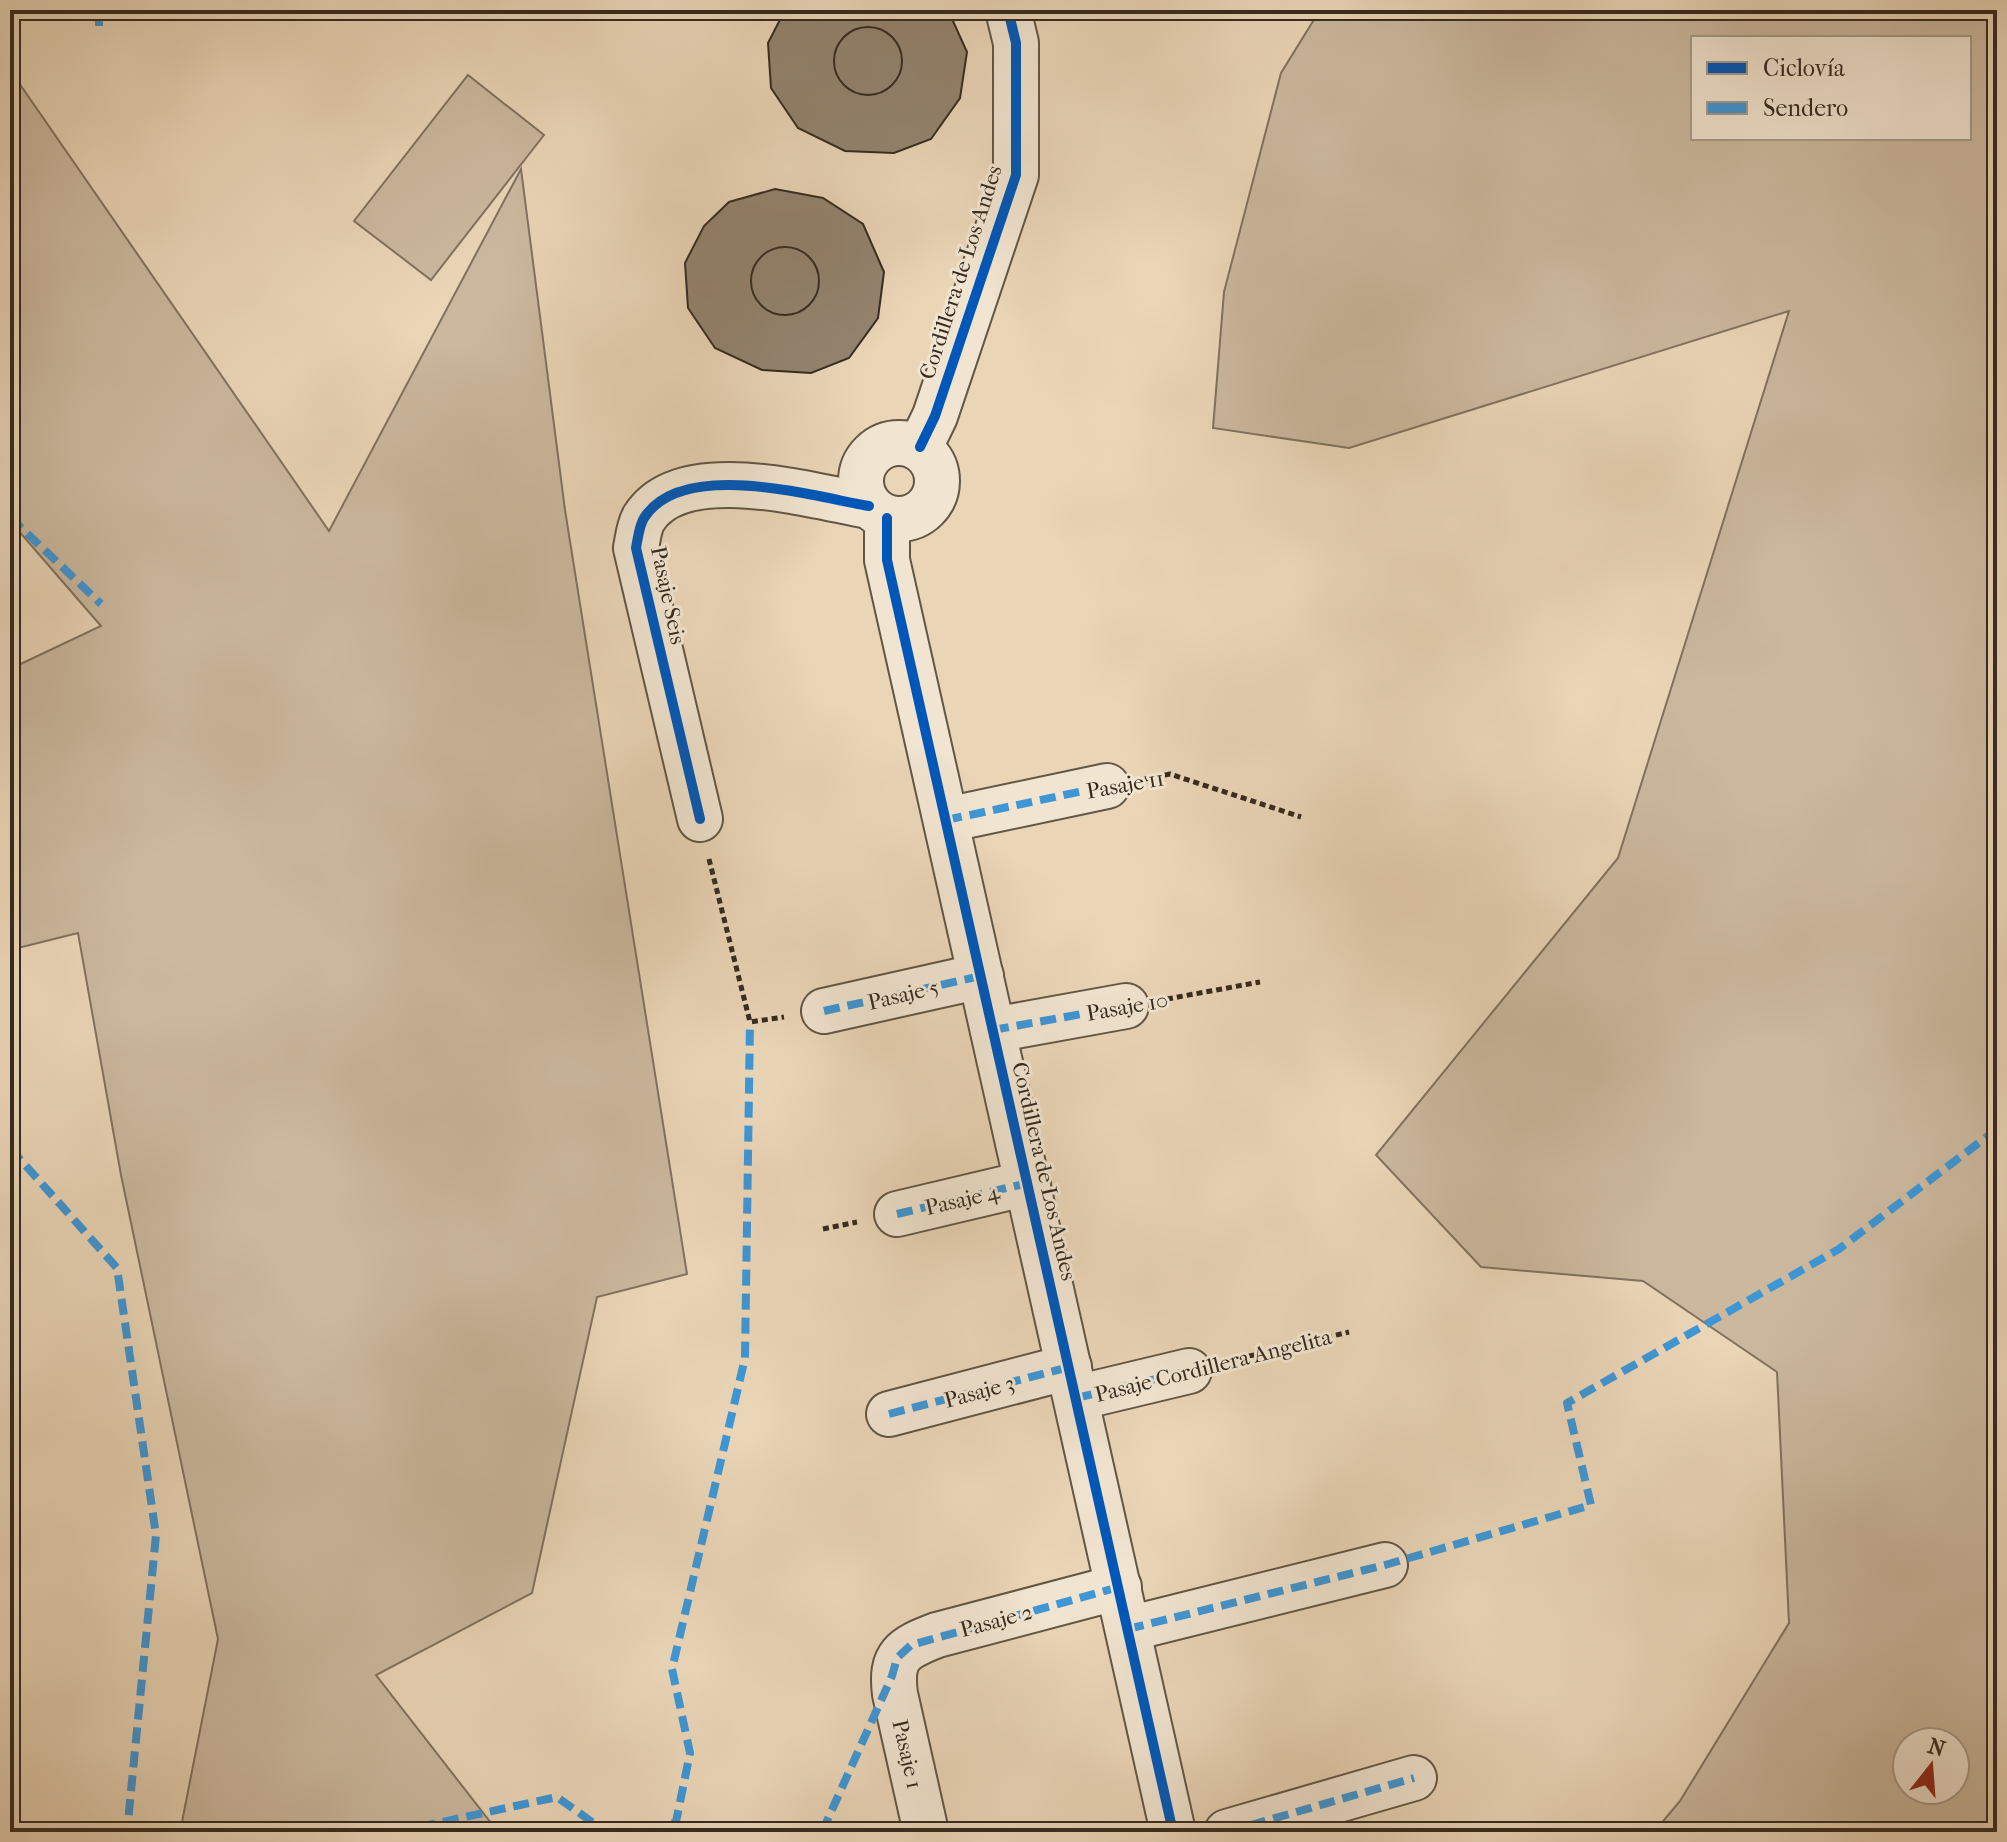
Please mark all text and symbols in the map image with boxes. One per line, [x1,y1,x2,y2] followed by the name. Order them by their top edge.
[1691,36,1971,140] legend
[1763,54,1846,82] text: Ciclovía
[1763,94,1848,122] text: Sendero
[914,162,1008,383] street label: Cordillera de Los Andes
[645,544,691,647] street label: Pasaje Seis
[1084,765,1166,805] street label: Pasaje 11
[865,974,941,1016] street label: Pasaje 5
[1084,987,1170,1027] street label: Pasaje 10
[1006,1059,1082,1283] street label: Cordillera de Los Andes
[922,1179,1003,1221] street label: Pasaje 4
[1092,1324,1335,1408] street label: Pasaje Cordillera Angelita
[941,1370,1017,1414] street label: Pasaje 3
[957,1599,1035,1643] street label: Pasaje 2
[886,1717,928,1792] street label: Pasaje 1
[1891,1726,1971,1806] north arrow
[1925,1733,1949,1763] text: N

